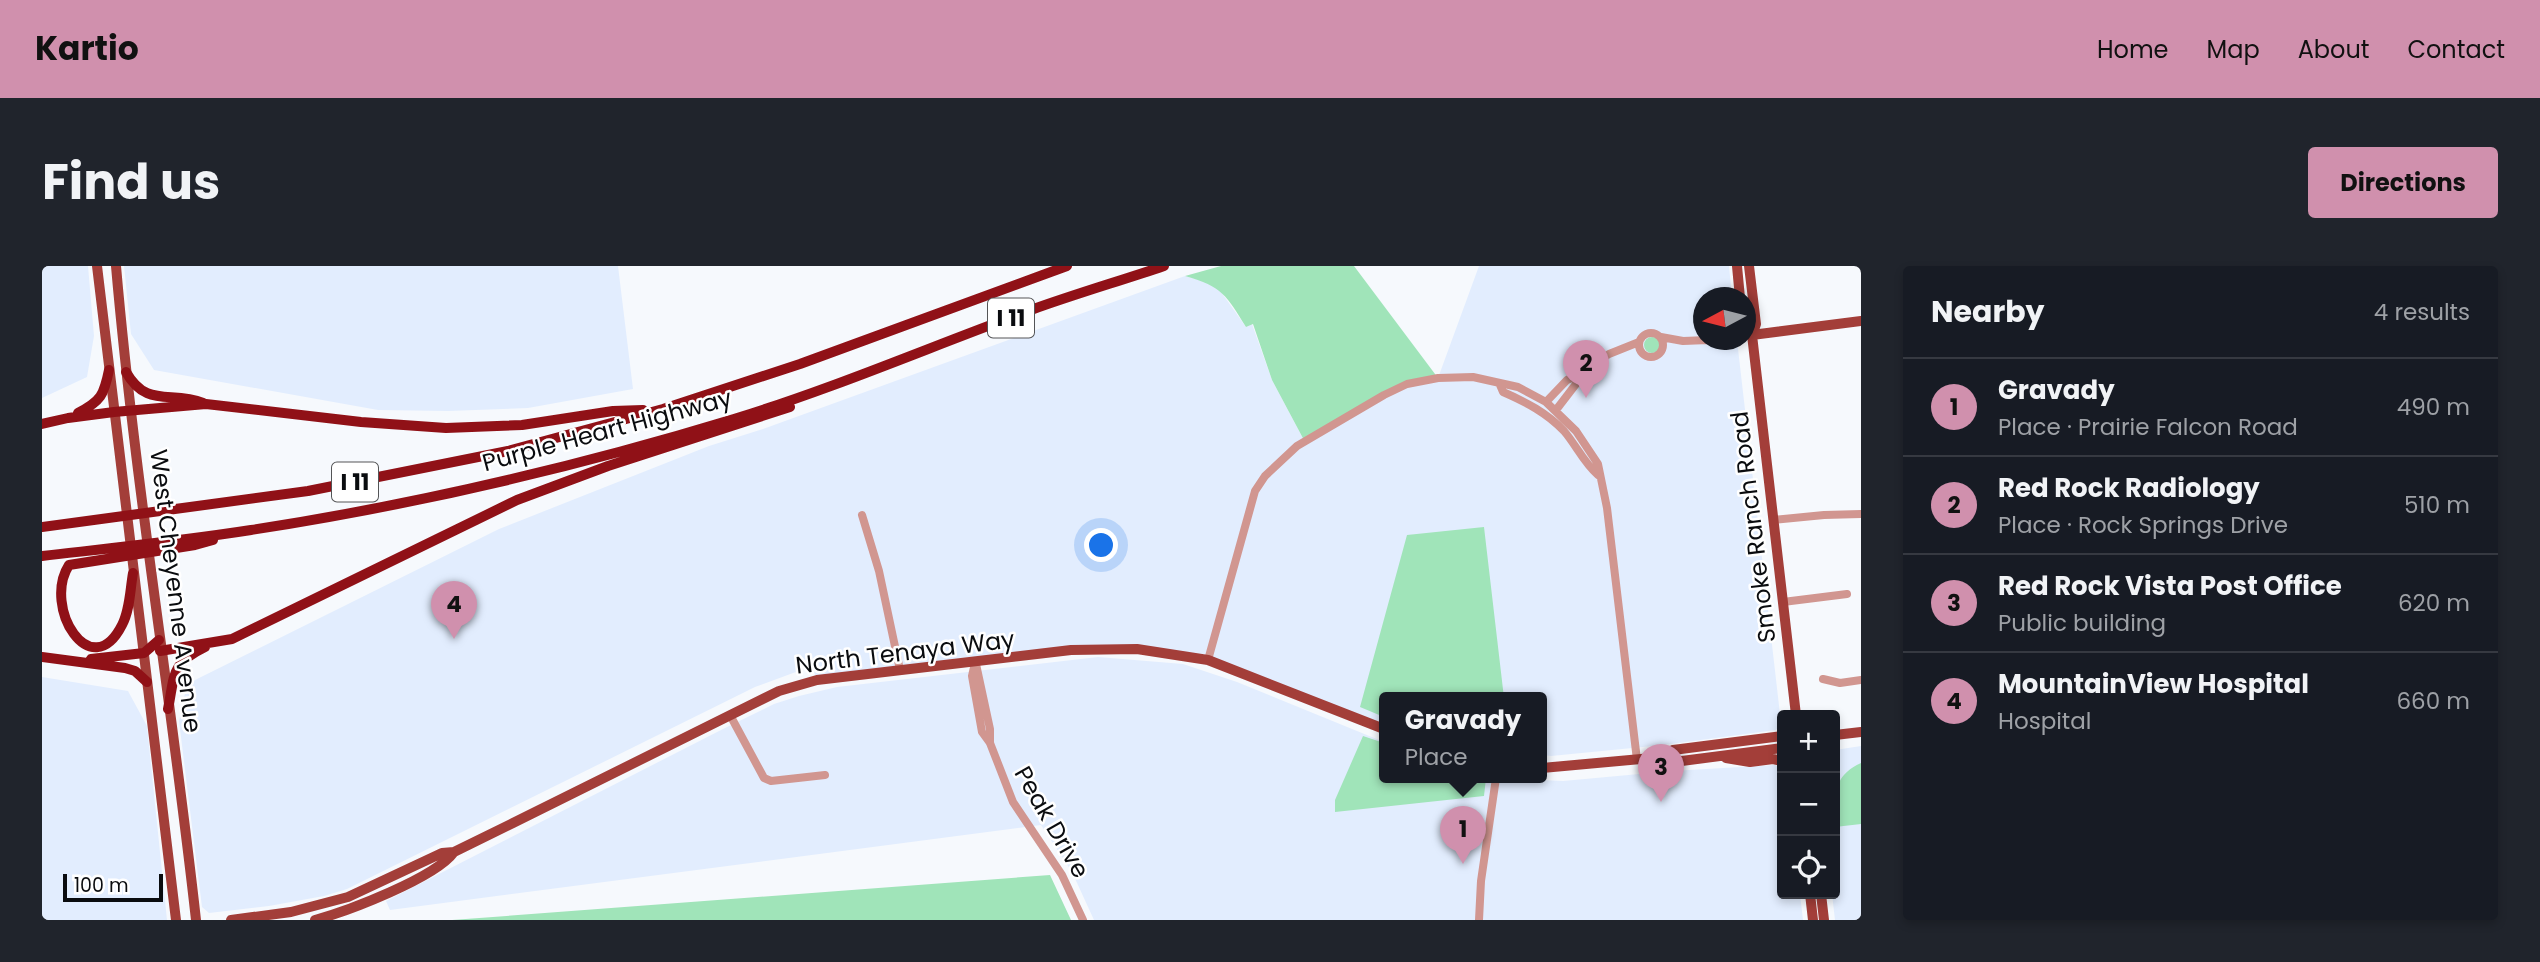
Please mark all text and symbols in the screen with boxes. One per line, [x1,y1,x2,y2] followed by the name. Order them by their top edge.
[35,25,139,72] text: Kartio
[2097,33,2169,66] text: Home
[2207,33,2260,66] text: Map
[2298,33,2369,66] text: About
[2407,33,2505,66] text: Contact
[2308,147,2498,218] button: Directions
[42,148,220,216] text: Find us
[1693,287,1756,350] north arrow
[1931,290,2045,333] text: Nearby
[2374,296,2470,328] text: 4 results
[988,298,1034,338] road number: I 11
[1563,340,1609,398] pin: 2
[1998,372,2115,408] text: Gravady
[479,381,736,479] street label: Purple Heart Highway
[1950,391,1958,423] text: 1
[2397,391,2470,423] text: 490 m
[1722,409,1784,645] street label: Smoke Ranch Road
[1998,411,2298,443] text: Place · Prairie Falcon Road
[142,447,210,735] street label: West Cheyenne Avenue
[332,462,378,502] road number: I 11
[1998,470,2260,506] text: Red Rock Radiology
[1947,489,1961,521] text: 2
[2404,489,2470,521] text: 510 m
[1998,509,2288,541] text: Place · Rock Springs Drive
[1084,528,1118,562] your location
[1998,568,2342,604] text: Red Rock Vista Post Office
[431,581,477,639] pin: 4
[1947,587,1961,619] text: 3
[2398,587,2470,619] text: 620 m
[1998,607,2166,639] text: Public building
[794,622,1017,682] street label: North Tenaya Way
[1998,666,2309,702] text: MountainView Hospital
[1946,685,1962,717] text: 4
[2397,685,2470,717] text: 660 m
[1379,692,1547,783] popup
[1405,702,1521,738] text: Gravady
[1998,705,2091,737] text: Hospital
[1777,710,1840,899] map controls
[1777,710,1840,773] button: +
[1405,741,1467,773] text: Place
[1638,744,1684,802] pin: 3
[1007,760,1097,884] street label: Peak Drive
[1777,773,1840,836] button: −
[1440,806,1486,864] pin: 1
[1777,836,1840,899] button: locate
[63,871,163,903] scale bar
[74,872,129,899] text: 100 m

